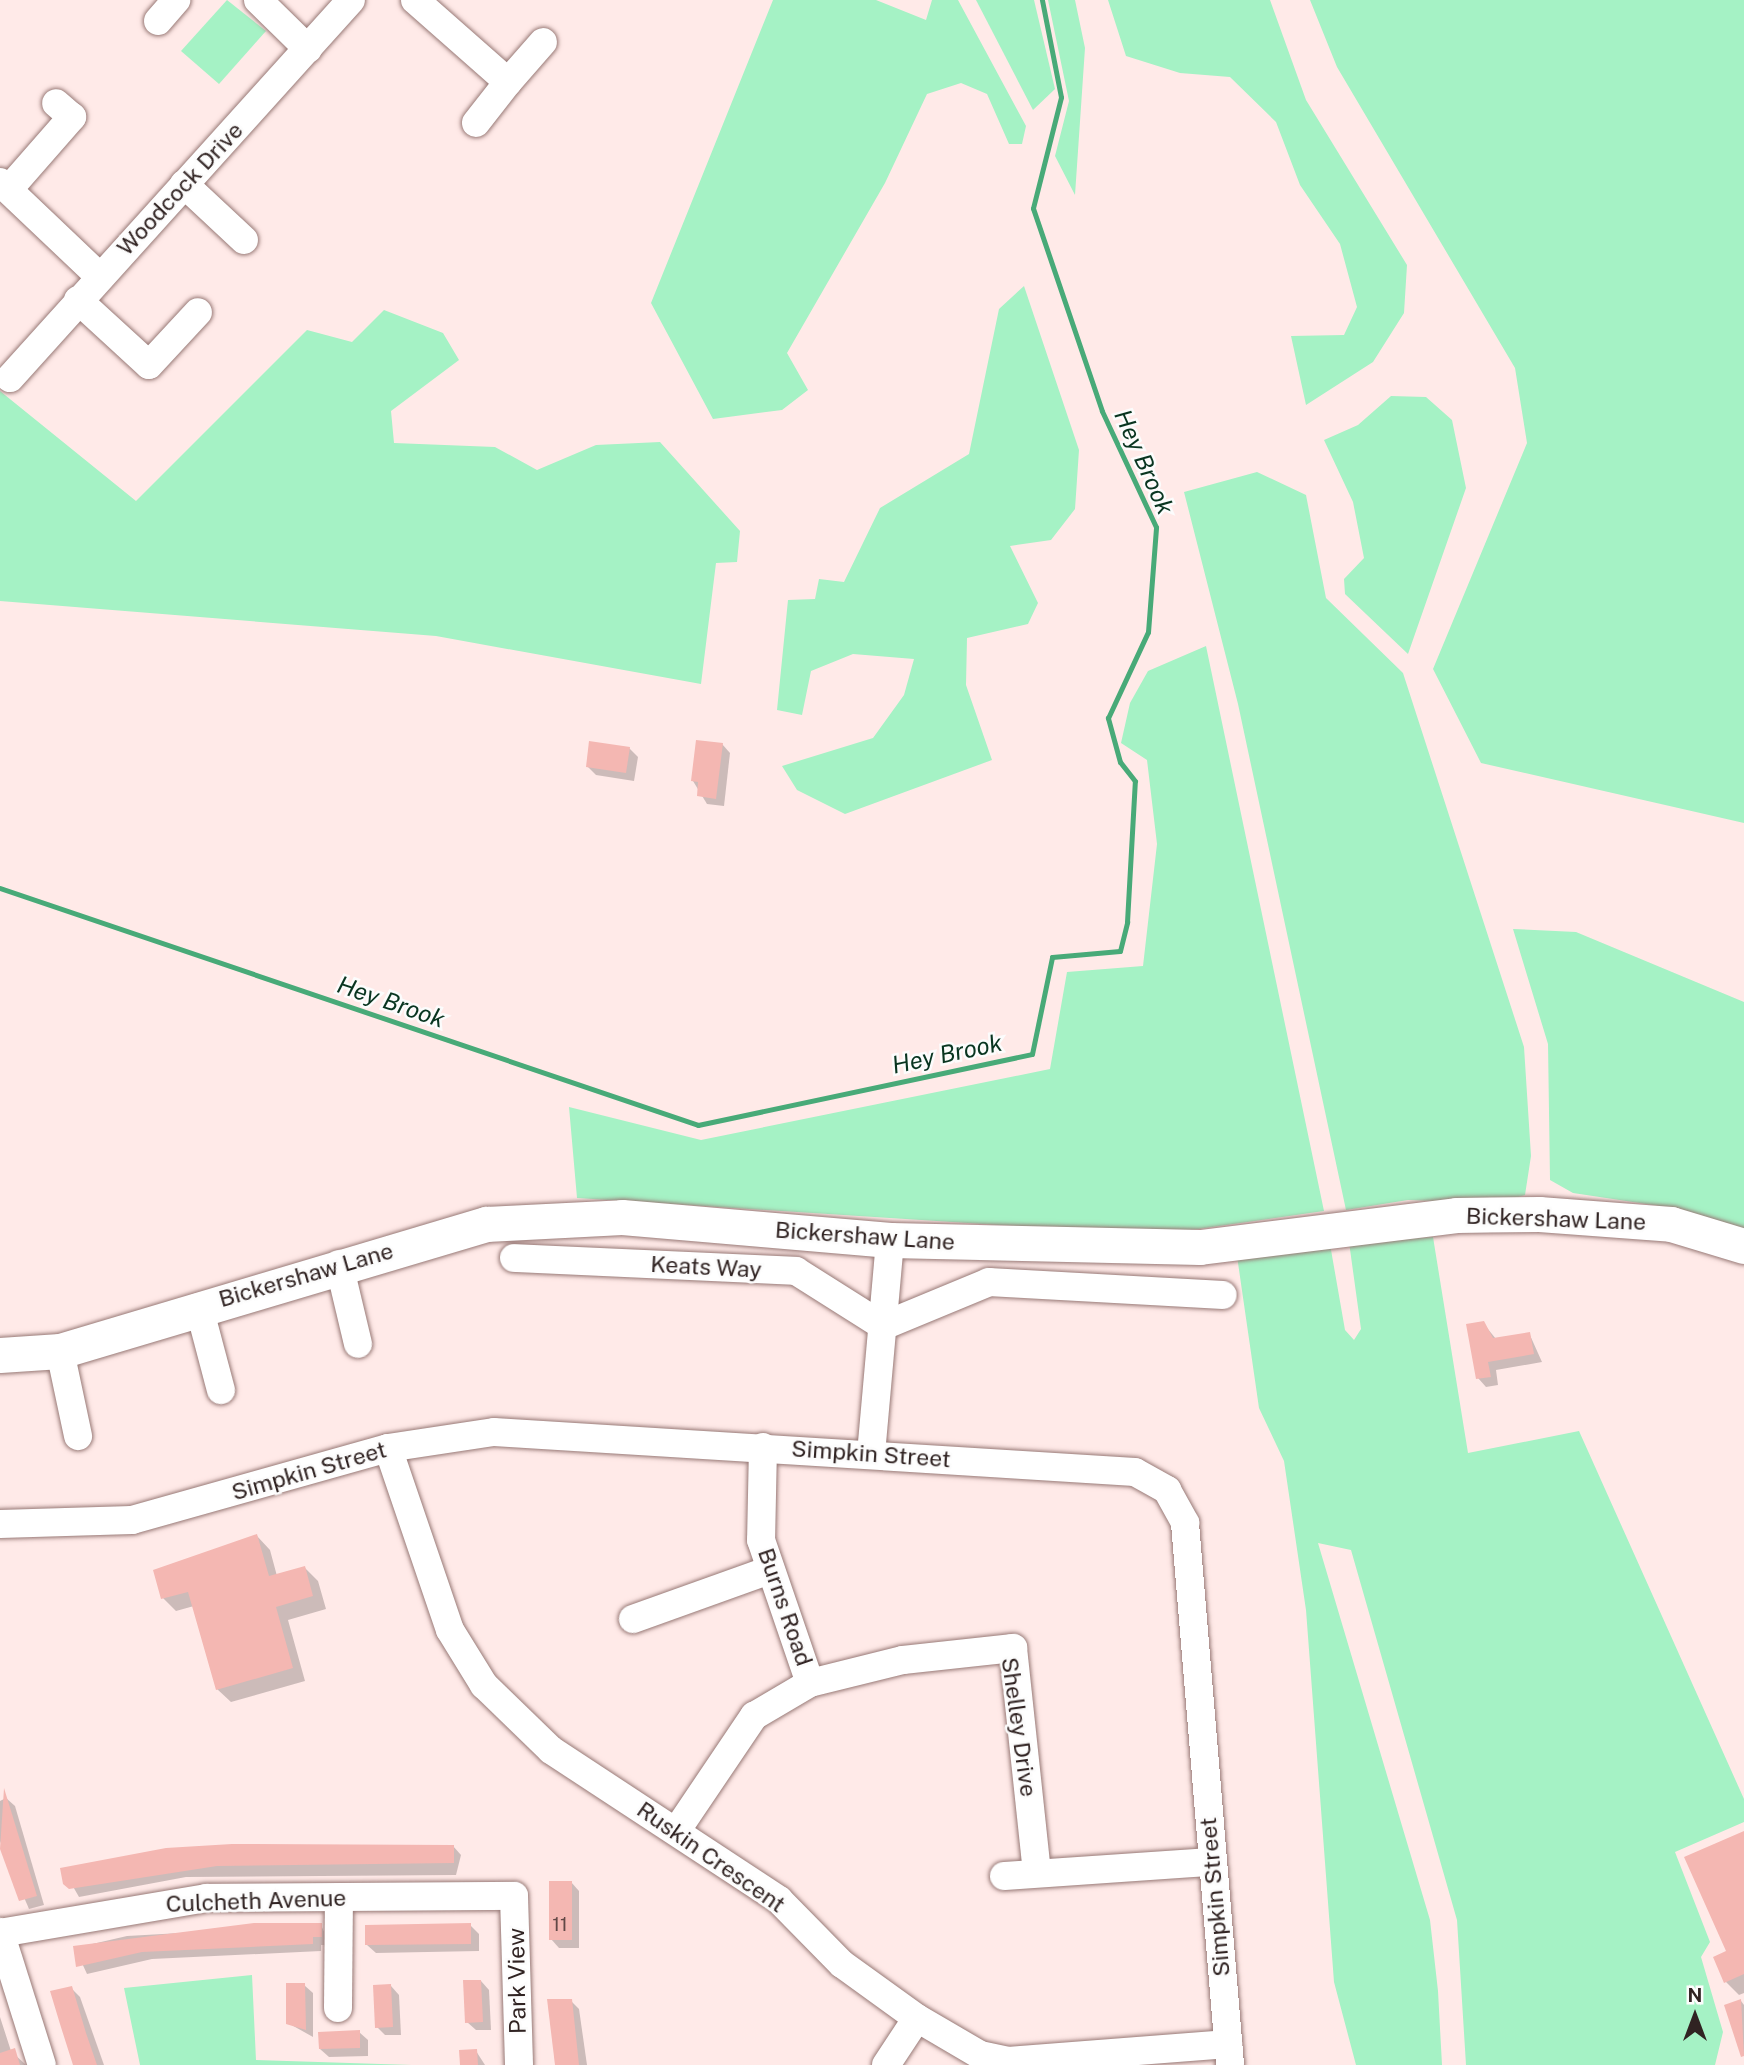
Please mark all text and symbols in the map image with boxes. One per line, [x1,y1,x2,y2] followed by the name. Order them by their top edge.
[111,117,249,261] street label: Woodcock Drive
[1108,405,1180,519] water label: Hey Brook
[333,970,449,1034] water label: Hey Brook
[889,1028,1005,1080] water label: Hey Brook
[1465,1202,1647,1236] street label: Bickershaw Lane
[774,1216,956,1256] street label: Bickershaw Lane
[215,1237,397,1313] street label: Bickershaw Lane
[649,1250,763,1284] street label: Keats Way
[790,1435,952,1473] street label: Simpkin Street
[228,1436,390,1506] street label: Simpkin Street
[752,1544,818,1670] street label: Burns Road
[996,1656,1042,1798] street label: Shelley Drive
[632,1796,790,1918] street label: Ruskin Crescent
[1194,1816,1236,1978] street label: Simpkin Street
[165,1884,347,1918] street label: Culcheth Avenue
[552,1914,568,1936] house number: 11
[502,1927,532,2035] street label: Park View
[1660,1981,1730,2051] north arrow
[1688,1984,1702,2006] text: N

